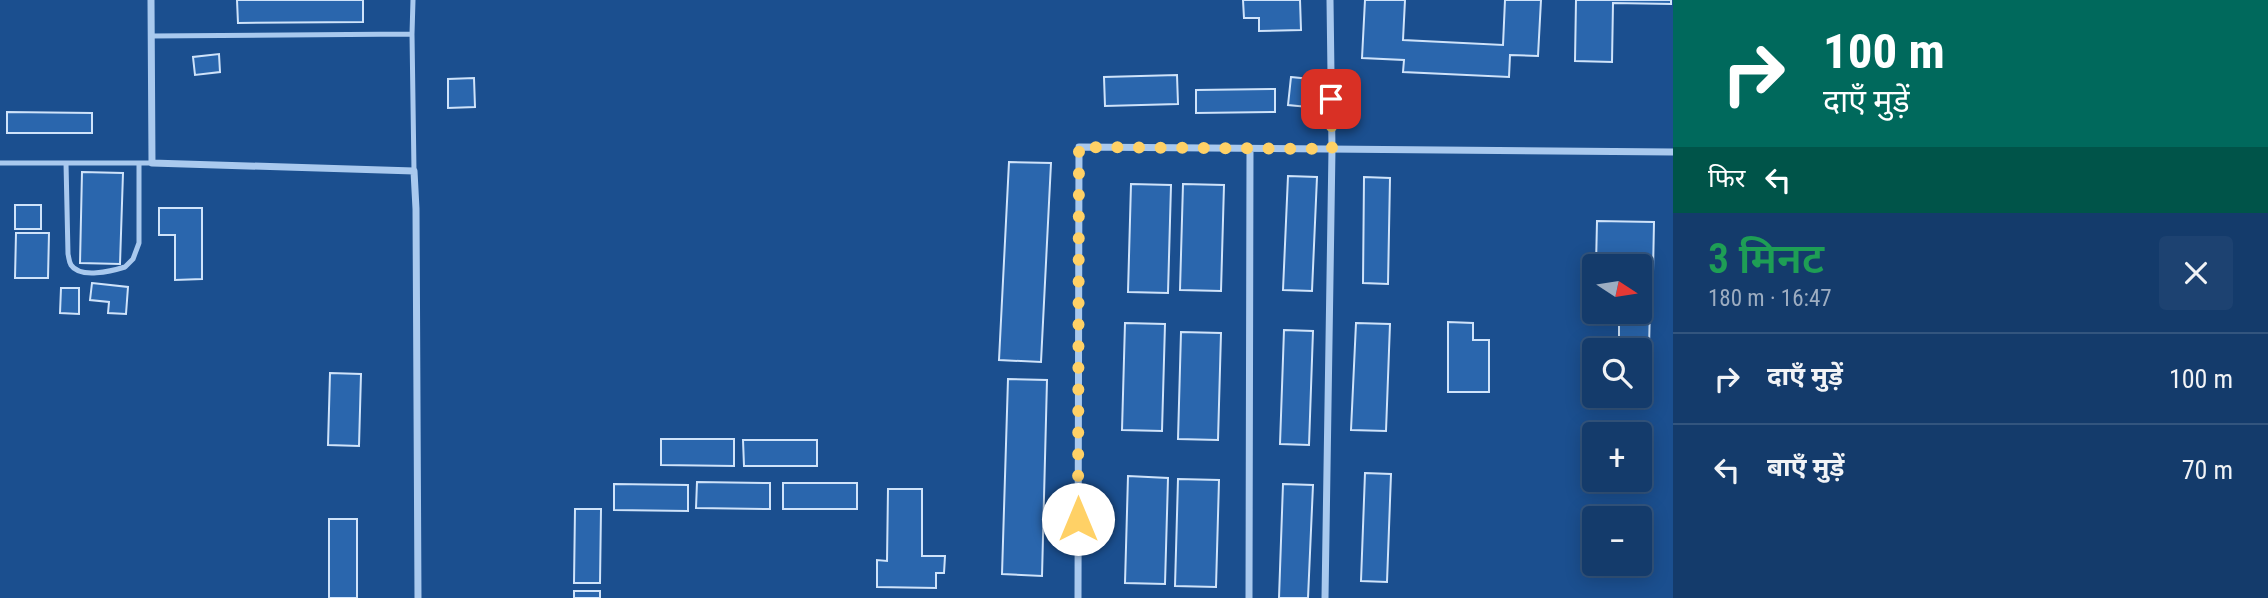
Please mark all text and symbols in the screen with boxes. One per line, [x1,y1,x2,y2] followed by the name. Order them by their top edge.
[1823,23,1945,80] text: 100 m
[1708,28,1799,119] icon: right
[1301,69,1361,129] pin
[1312,80,1350,118] icon: arrive
[1823,82,1910,120] text: दाएँ मुड़ें
[1759,161,1797,199] icon: left
[1708,163,1745,193] text: फिर
[1708,234,1824,283] text: 3 मिनट
[2159,236,2233,310] button: close
[1582,254,1652,324] north arrow
[1582,254,1652,576] map controls
[1708,285,1832,312] text: 180 m · 16:47
[1582,338,1652,408] button: search
[1708,360,1746,398] icon: right
[1767,361,1843,391] text: दाएँ मुड़ें
[2169,364,2233,394] text: 100 m
[1582,422,1652,492] button: +
[1708,451,1746,489] icon: left
[1767,452,1844,482] text: बाएँ मुड़ें
[2182,455,2233,485] text: 70 m
[1041,482,1115,556] position arrow
[1582,506,1652,576] button: −

